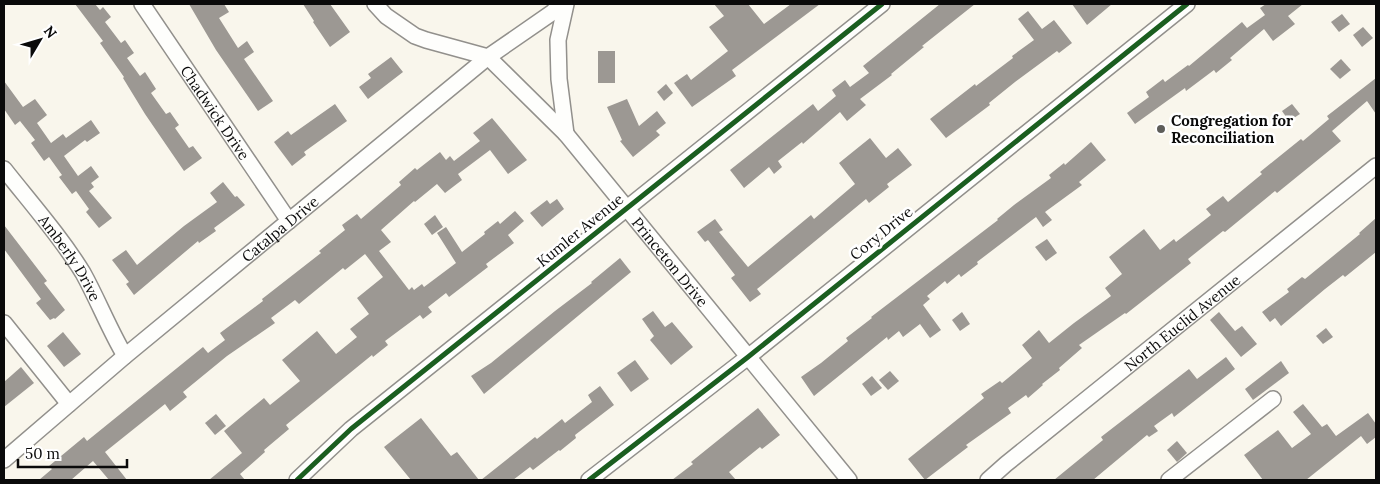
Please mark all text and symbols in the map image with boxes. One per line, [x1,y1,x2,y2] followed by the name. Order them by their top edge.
[15,15,65,65] north arrow
[40,22,61,42] text: N
[177,62,254,163] street label: Chadwick Drive
[1171,111,1294,147] place label: Congregation for Reconciliation
[1155,123,1167,135] marker: Congregation for Reconciliation
[533,189,627,271] street label: Kumler Avenue
[237,191,322,266] street label: Catalpa Drive
[846,202,916,264] street label: Cory Drive
[34,210,105,304] street label: Amberly Drive
[628,213,713,310] street label: Princeton Drive
[1120,270,1244,375] street label: North Euclid Avenue
[18,436,126,468] scale bar
[25,444,60,463] text: 50 m

